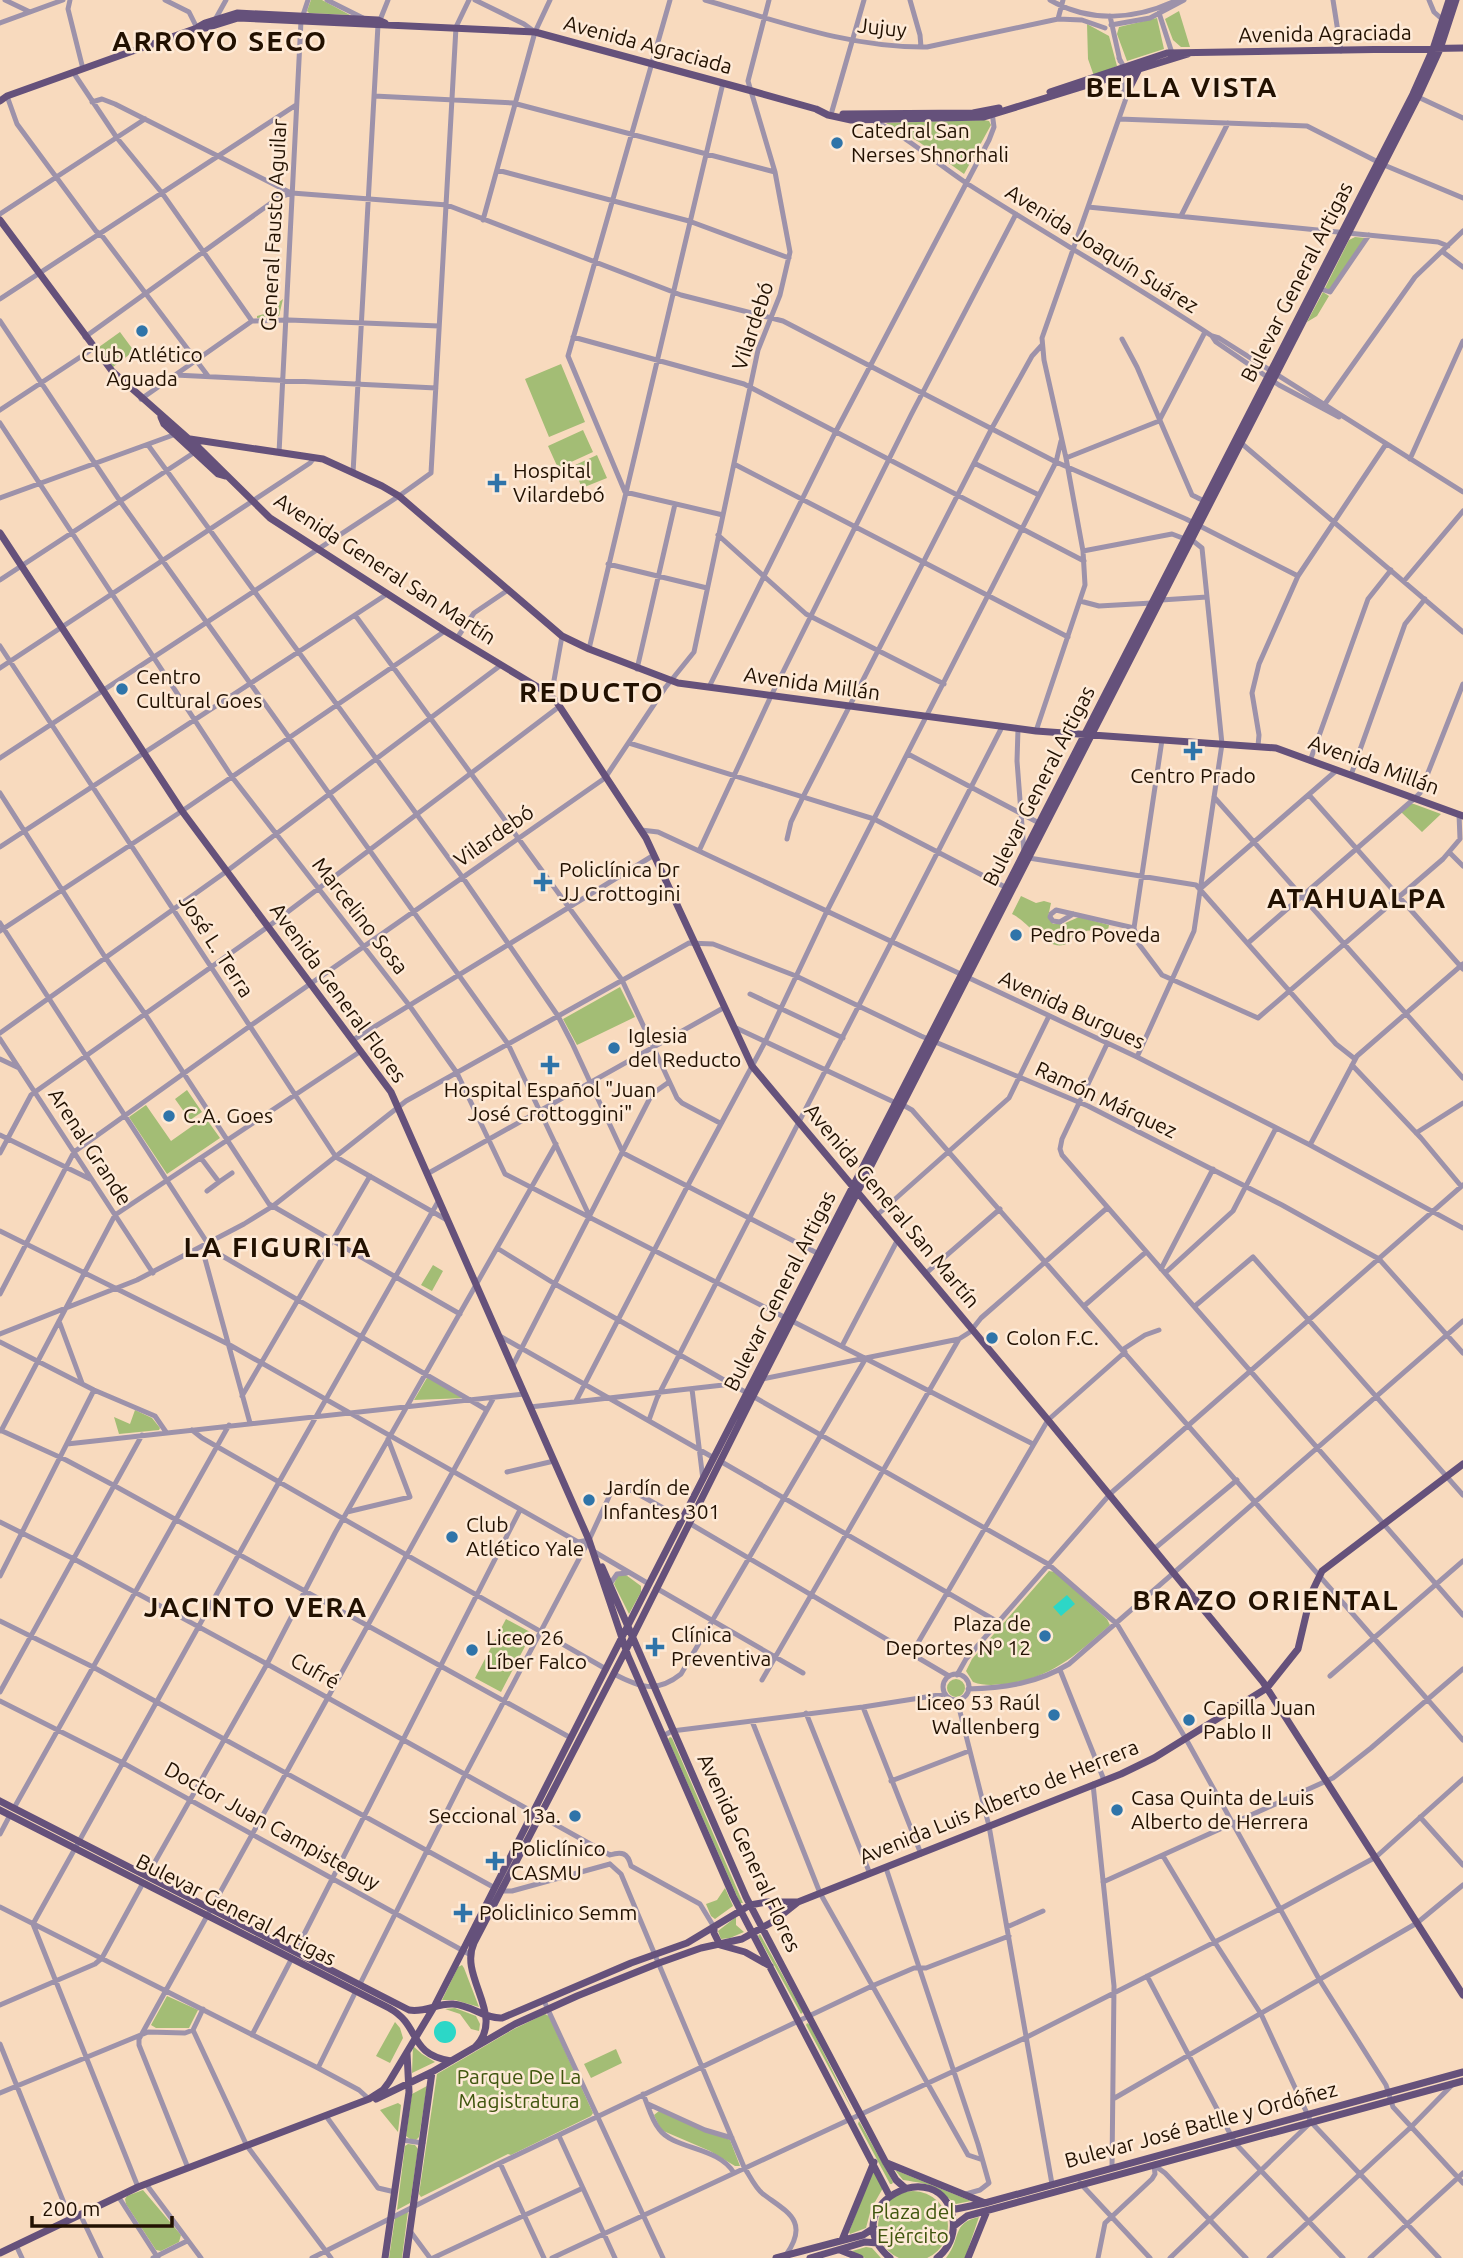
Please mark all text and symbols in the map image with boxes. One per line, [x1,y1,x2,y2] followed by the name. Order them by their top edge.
[561,10,735,78] street label: Avenida Agraciada
[856,12,908,42] street label: Jujuy
[1238,19,1412,47] street label: Avenida Agraciada
[112,25,328,56] district label: ARROYO SECO
[1085,71,1279,102] district label: BELLA VISTA
[255,118,291,332] street label: General Fausto Aguilar
[851,118,1009,166] place label: Catedral San Nerses Shnorhali
[829,135,845,151] marker: Catedral San Nerses Shnorhali
[1235,178,1357,386] street label: Bulevar General Artigas
[1002,179,1203,317] street label: Avenida Joaquín Suárez
[726,278,778,373] street label: Vilardebó
[134,323,150,339] marker: Club Atlético Aguada
[81,342,203,390] place label: Club Atlético Aguada
[513,458,605,506] place label: Hospital Vilardebó
[487,473,507,493] marker: Hospital Vilardebó
[270,487,501,649] street label: Avenida General San Martín
[742,662,882,704] street label: Avenida Millán
[136,664,262,712] place label: Centro Cultural Goes
[519,676,665,707] district label: REDUCTO
[114,681,130,697] marker: Centro Cultural Goes
[977,682,1099,890] street label: Bulevar General Artigas
[1306,729,1443,799] street label: Avenida Millán
[1183,741,1203,761] marker: Centro Prado
[1130,763,1256,787] place label: Centro Prado
[449,799,538,871] street label: Vilardebó
[308,852,414,978] street label: Marcelino Sosa
[559,857,681,905] place label: Policlínica Dr JJ Crottogini
[533,872,553,892] marker: Policlínica Dr JJ Crottogini
[1267,882,1447,913] district label: ATAHUALPA
[175,889,259,1002] street label: José L. Terra
[266,898,412,1087] street label: Avenida General Flores
[1030,922,1161,946] place label: Pedro Poveda
[1008,927,1024,943] marker: Pedro Poveda
[996,965,1149,1053] street label: Avenida Burgues
[628,1023,741,1071] place label: Iglesia del Reducto
[606,1040,622,1056] marker: Iglesia del Reducto
[540,1055,560,1075] marker: Hospital Español "Juan José Crottoggini"
[1032,1056,1181,1142] street label: Ramón Márquez
[444,1077,656,1125] place label: Hospital Español "Juan José Crottoggini"
[44,1083,138,1210] street label: Arenal Grande
[800,1098,985,1312] street label: Avenida General San Martín
[183,1103,273,1127] place label: C.A. Goes
[161,1108,177,1124] marker: C.A. Goes
[718,1187,840,1395] street label: Bulevar General Artigas
[184,1231,372,1262] district label: LA FIGURITA
[1006,1325,1099,1349] place label: Colon F.C.
[984,1330,1000,1346] marker: Colon F.C.
[603,1475,720,1523] place label: Jardín de Infantes 301
[581,1492,597,1508] marker: Jardín de Infantes 301
[466,1512,584,1560] place label: Club Atlético Yale
[444,1529,460,1545] marker: Club Atlético Yale
[1132,1584,1400,1615] district label: BRAZO ORIENTAL
[144,1591,368,1622] district label: JACINTO VERA
[886,1611,1031,1659] place label: Plaza de Deportes Nº 12
[671,1622,771,1670] place label: Clínica Preventiva
[486,1625,587,1673] place label: Liceo 26 Líber Falco
[1037,1628,1053,1644] marker: Plaza de Deportes Nº 12
[645,1637,665,1657] marker: Clínica Preventiva
[464,1642,480,1658] marker: Liceo 26 Líber Falco
[287,1647,344,1693] street label: Cufré
[916,1690,1040,1738] place label: Liceo 53 Raúl Wallenberg
[1203,1695,1316,1743] place label: Capilla Juan Pablo II
[1046,1707,1062,1723] marker: Liceo 53 Raúl Wallenberg
[1181,1712,1197,1728] marker: Capilla Juan Pablo II
[855,1734,1142,1868] street label: Avenida Luis Alberto de Herrera
[693,1750,806,1955] street label: Avenida General Flores
[161,1756,384,1894] street label: Doctor Juan Campisteguy
[1131,1785,1314,1833] place label: Casa Quinta de Luis Alberto de Herrera
[1109,1802,1125,1818] marker: Casa Quinta de Luis Alberto de Herrera
[429,1803,561,1827] place label: Seccional 13a.
[567,1808,583,1824] marker: Seccional 13a.
[511,1836,606,1884] place label: Policlínico CASMU
[132,1848,340,1970] street label: Bulevar General Artigas
[485,1851,505,1871] marker: Policlínico CASMU
[479,1900,637,1924] place label: Policlinico Semm
[453,1903,473,1923] marker: Policlinico Semm
[457,2064,581,2112] park label: Parque De La Magistratura
[1062,2076,1340,2172] street label: Bulevar José Batlle y Ordóñez
[32,2184,172,2228] scale bar
[42,2196,100,2220] text: 200 m
[871,2199,955,2247] park label: Plaza del Ejército

